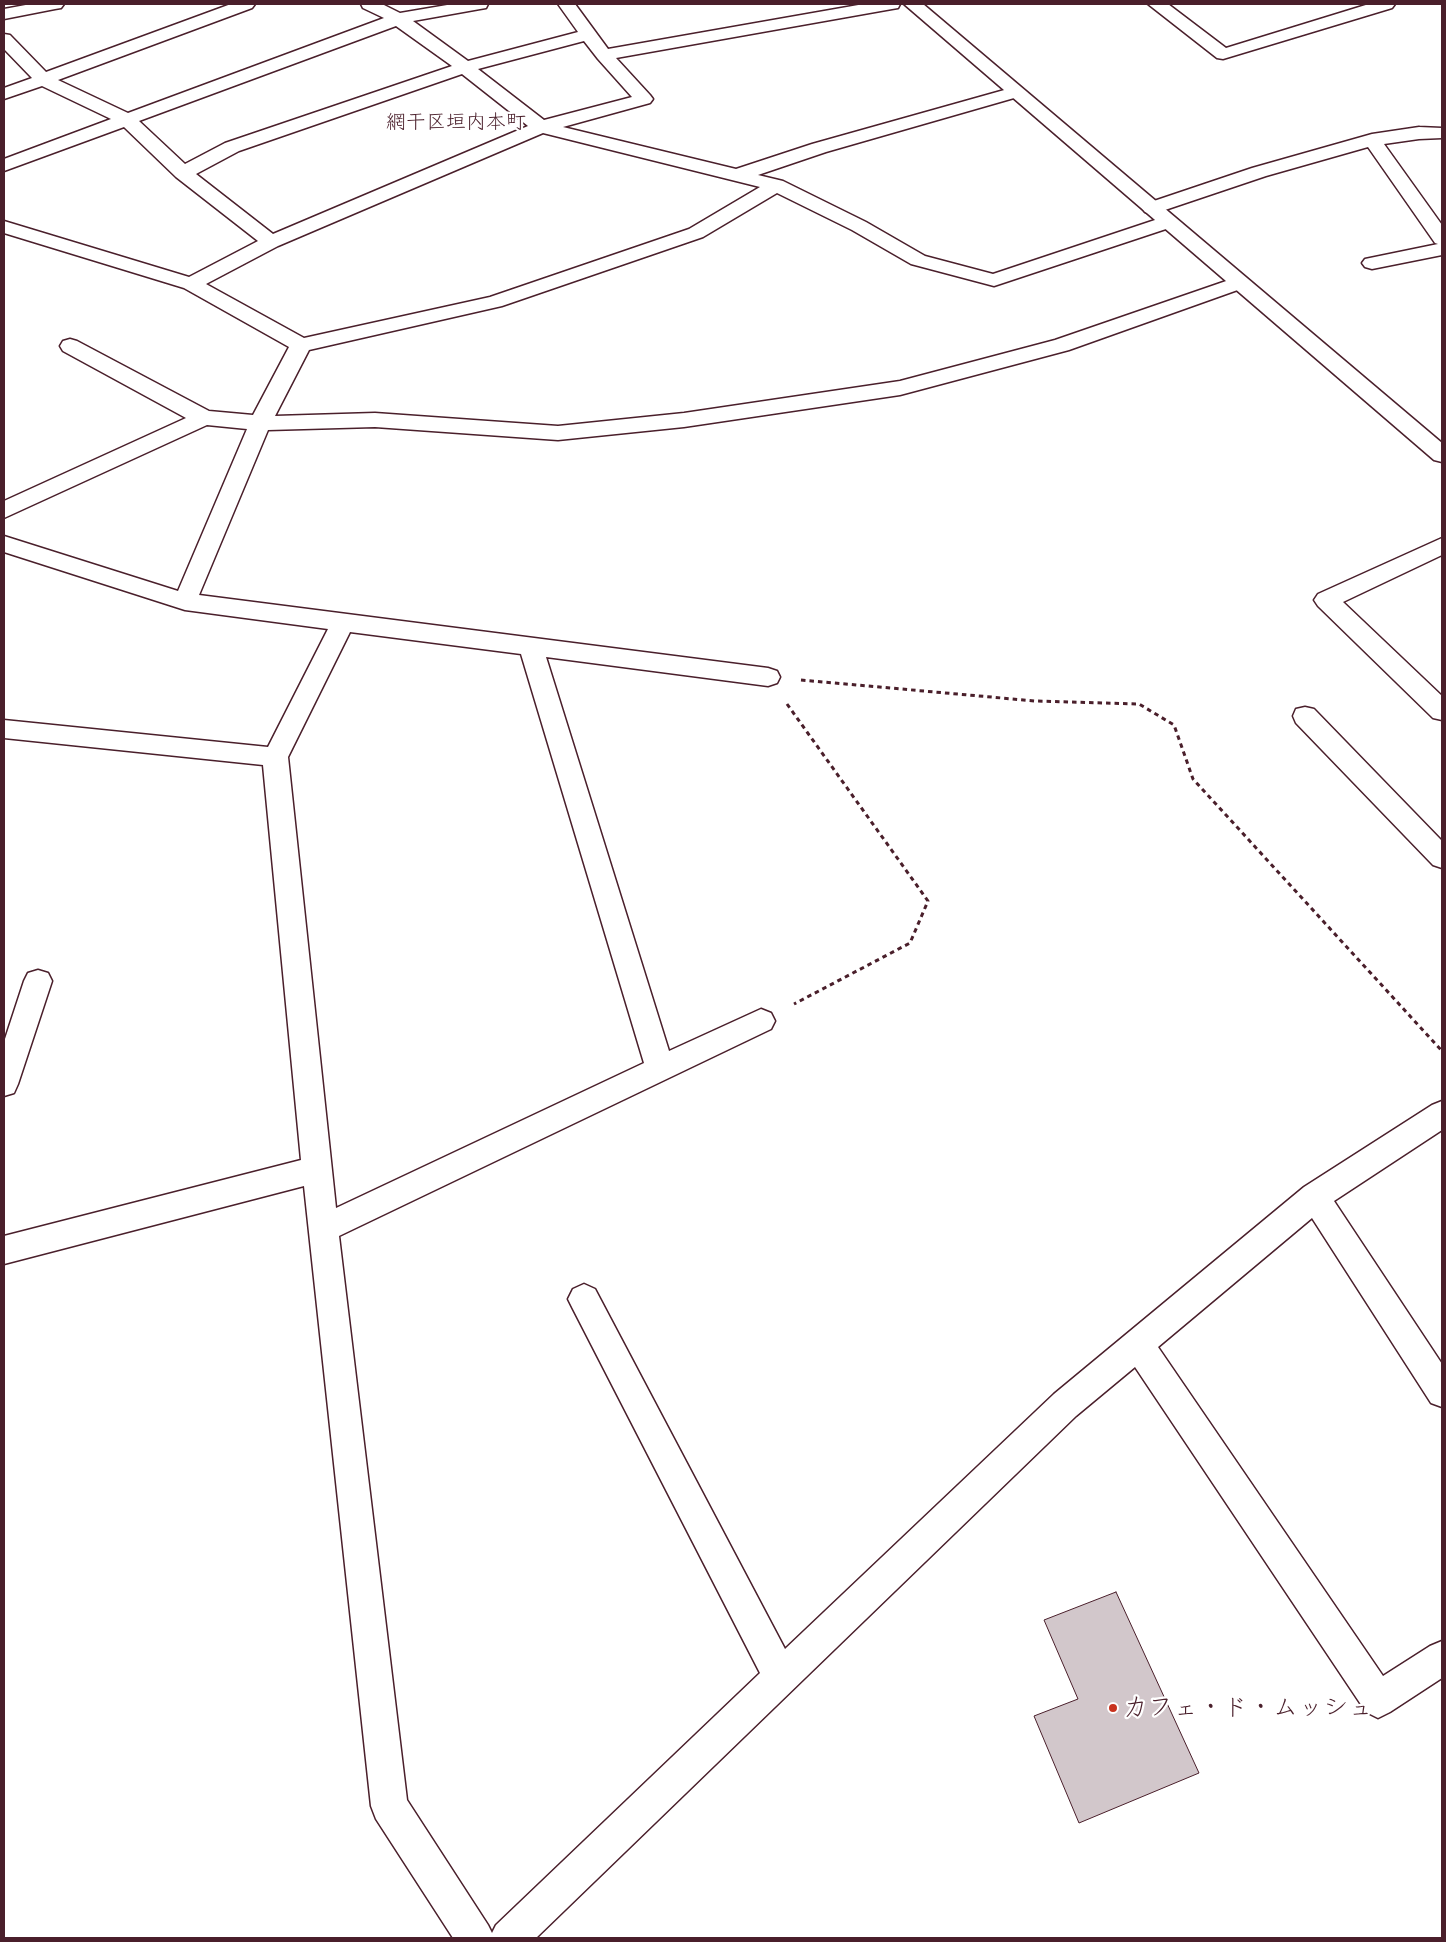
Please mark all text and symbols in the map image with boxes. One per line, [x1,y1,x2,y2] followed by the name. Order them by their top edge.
[386,111,526,135] district label: 網干区垣内本町
[1123,1693,1373,1723] place label: カフェ・ド・ムッシュ
[1107,1702,1119,1714] marker: カフェ・ド・ムッシュ

